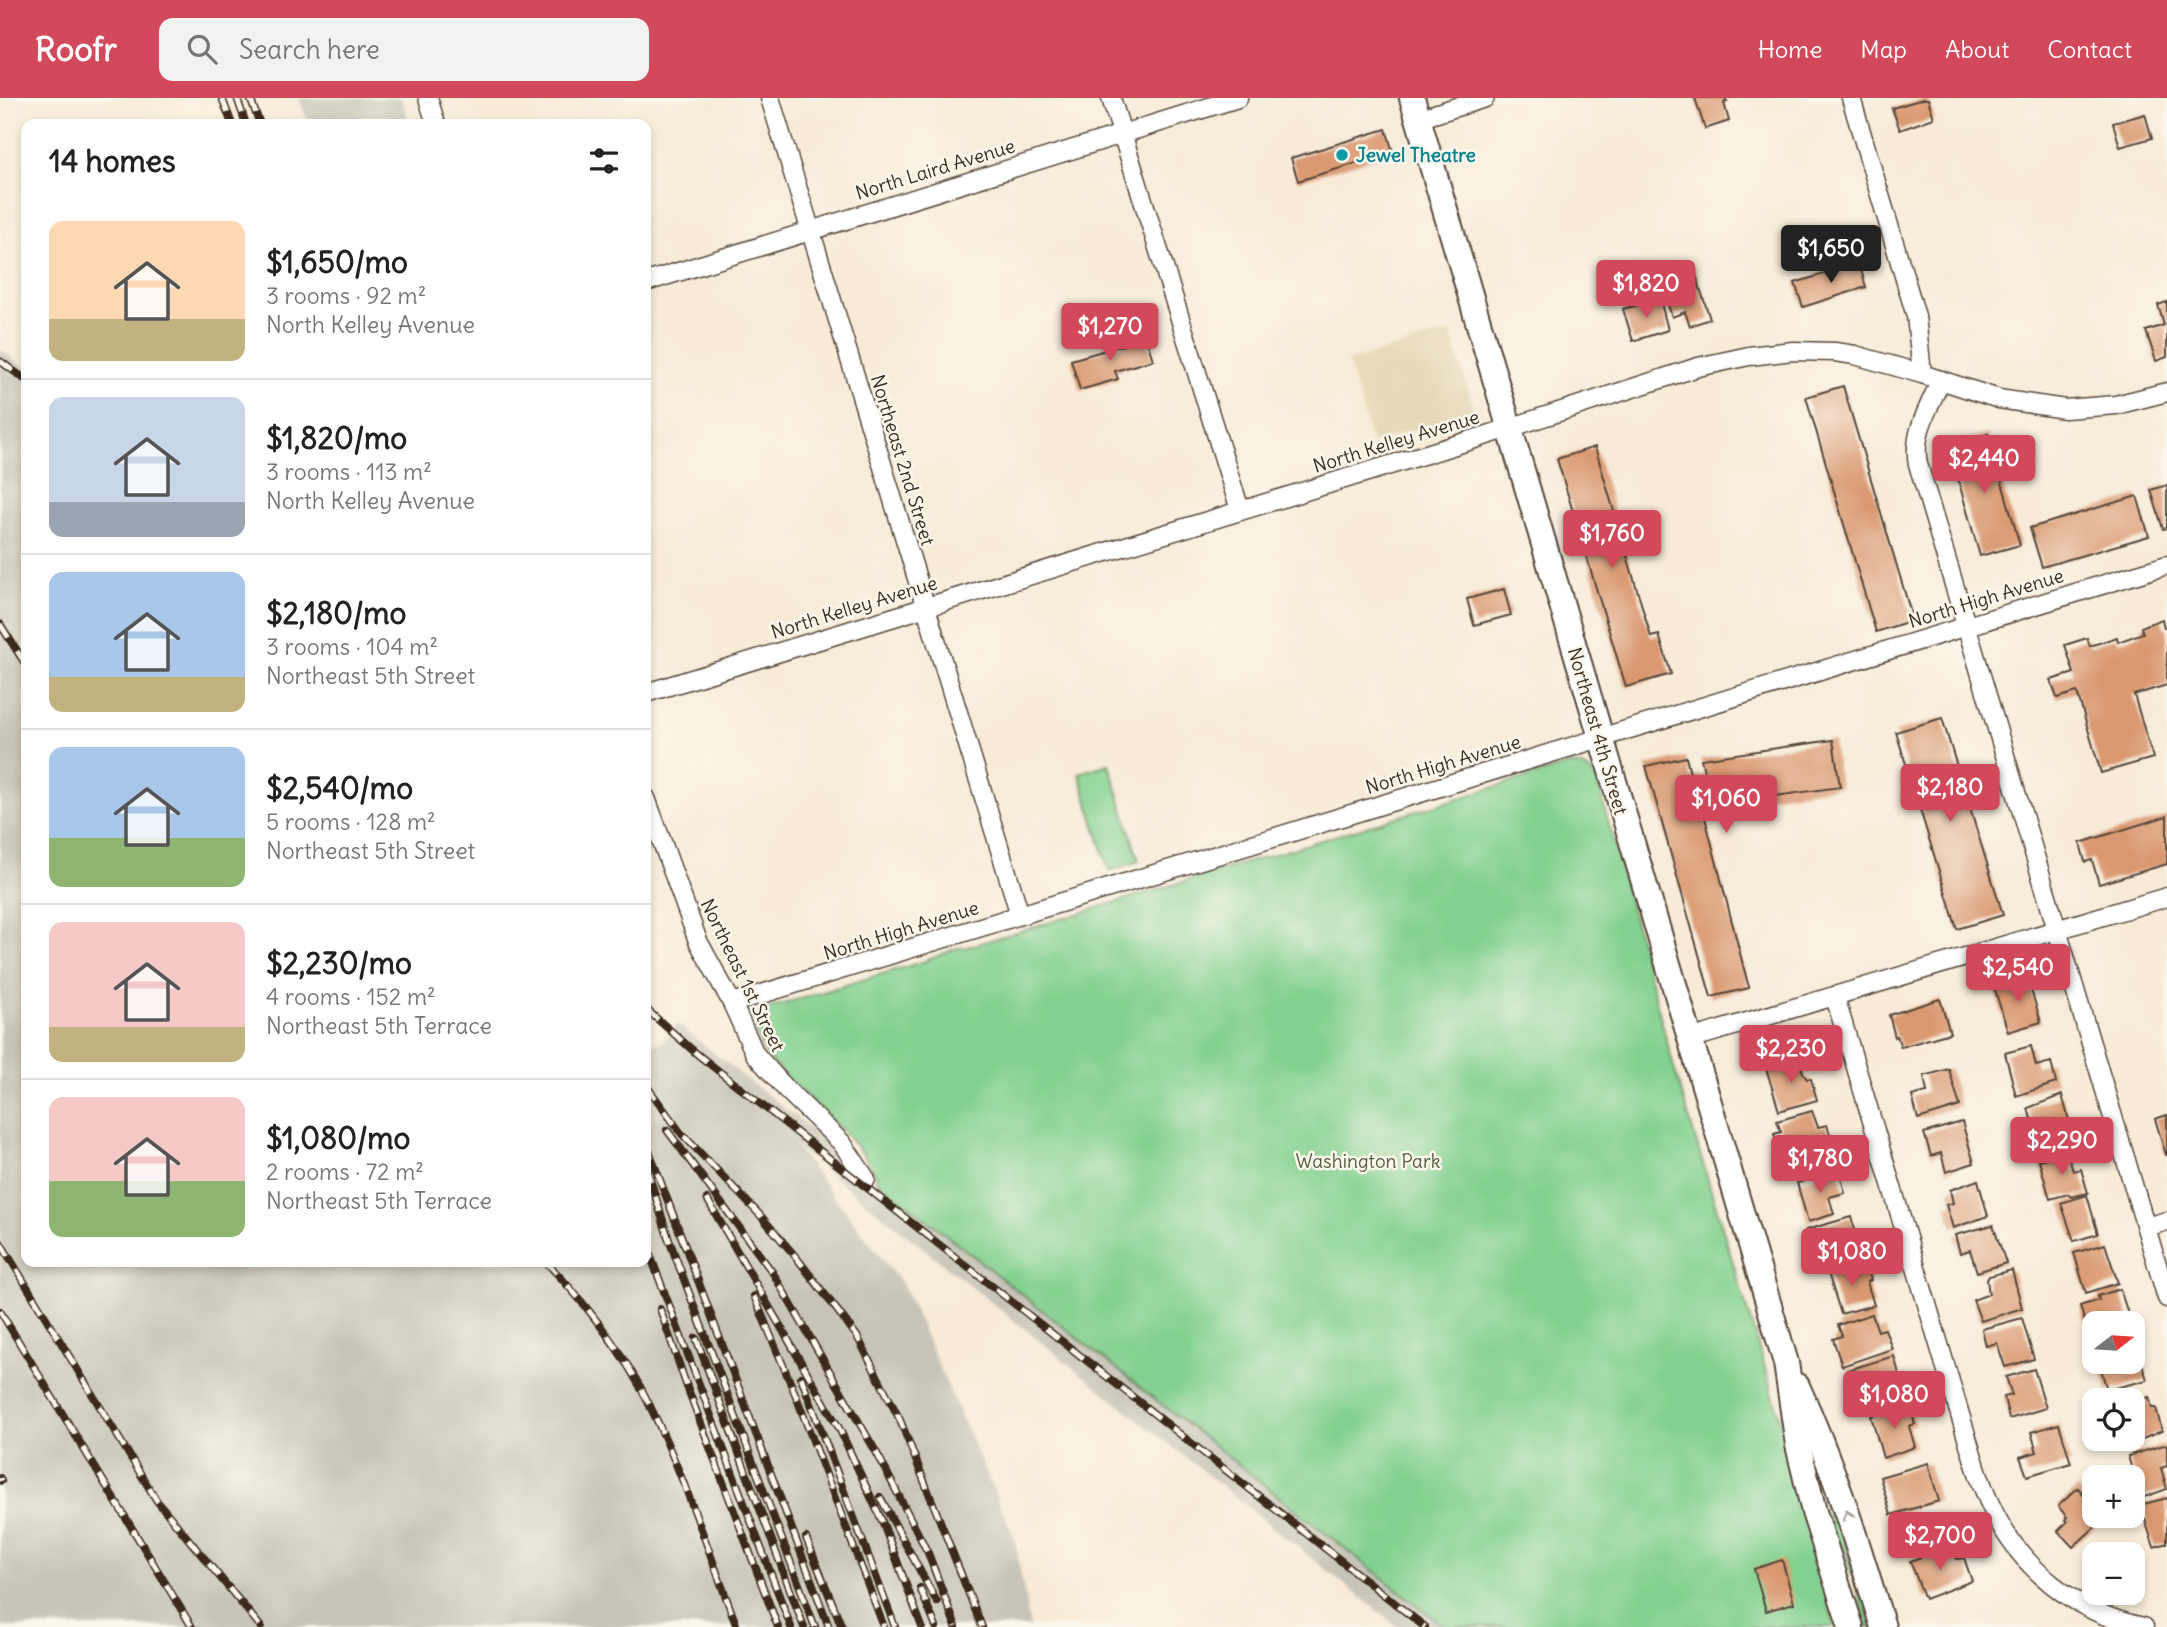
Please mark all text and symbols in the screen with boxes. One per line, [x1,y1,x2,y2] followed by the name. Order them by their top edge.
[159,18,649,81] search box
[35,28,117,70] text: Roofr
[183,30,221,68] icon: search
[239,33,380,66] text: Search here
[1758,34,1822,64] text: Home
[1860,34,1907,64] text: Map
[1945,34,2009,64] text: About
[2047,34,2132,64] text: Contact
[852,133,1018,205] street label: North Laird Avenue
[49,142,176,180] text: 14 homes
[585,142,623,180] icon: filters
[1356,143,1476,167] place label: Jewel Theatre
[1334,147,1350,163] marker: Jewel Theatre
[1774,226,1888,285] pin: $1,650
[1797,233,1865,262] text: $1,650
[266,243,408,281] text: $1,650/mo
[105,249,189,333] icon: home
[1589,260,1703,320] pin: $1,820
[1612,268,1680,297] text: $1,820
[266,281,426,310] text: 3 rooms · 92 m²
[1053,303,1167,363] pin: $1,270
[266,310,475,339] text: North Kelley Avenue
[1077,311,1143,340] text: $1,270
[866,372,940,548] street label: Northeast 2nd Street
[1310,404,1482,478] street label: North Kelley Avenue
[266,419,407,457] text: $1,820/mo
[105,425,189,509] icon: home
[1927,436,2041,495] pin: $2,440
[1948,443,2020,472] text: $2,440
[266,457,432,486] text: 3 rooms · 113 m²
[266,486,475,515] text: North Kelley Avenue
[1555,510,1669,570] pin: $1,760
[1579,518,1645,547] text: $1,760
[1906,563,2066,633] street label: North High Avenue
[768,570,940,644] street label: North Kelley Avenue
[266,594,406,632] text: $2,180/mo
[105,600,189,684] icon: home
[266,632,438,661] text: 3 rooms · 104 m²
[1563,645,1633,817] street label: Northeast 4th Street
[266,661,475,690] text: Northeast 5th Street
[1363,729,1523,799] street label: North High Avenue
[1893,764,2007,824] pin: $2,180
[266,769,413,807] text: $2,540/mo
[1917,772,1983,801] text: $2,180
[105,775,189,859] icon: home
[1669,776,1783,835] pin: $1,060
[1691,783,1761,812] text: $1,060
[266,807,436,836] text: 5 rooms · 128 m²
[266,836,475,865] text: Northeast 5th Street
[696,895,790,1055] street label: Northeast 1st Street
[821,895,981,965] street label: North High Avenue
[266,944,412,982] text: $2,230/mo
[1961,944,2075,1004] pin: $2,540
[105,950,189,1034] icon: home
[1982,952,2054,981] text: $2,540
[266,982,436,1011] text: 4 rooms · 152 m²
[266,1011,492,1040] text: Northeast 5th Terrace
[1734,1026,1848,1085] pin: $2,230
[1756,1033,1826,1062] text: $2,230
[2005,1118,2119,1177] pin: $2,290
[266,1119,410,1157] text: $1,080/mo
[105,1125,189,1209] icon: home
[2026,1125,2098,1154] text: $2,290
[1763,1136,1877,1195] pin: $1,780
[1787,1143,1853,1172] text: $1,780
[1296,1149,1441,1173] park label: Washington Park
[266,1157,424,1186] text: 2 rooms · 72 m²
[266,1186,492,1215] text: Northeast 5th Terrace
[1795,1228,1909,1288] pin: $1,080
[1817,1236,1887,1265] text: $1,080
[2082,1311,2146,1374] north arrow
[2082,1311,2145,1605] map controls
[1837,1372,1951,1431] pin: $1,080
[1859,1379,1929,1408] text: $1,080
[2082,1388,2145,1451] button: locate
[2082,1465,2145,1528] button: +
[1842,1510,1856,1522] one-way arrow
[1883,1512,1997,1572] pin: $2,700
[1904,1520,1976,1549] text: $2,700
[2082,1542,2145,1605] button: −

